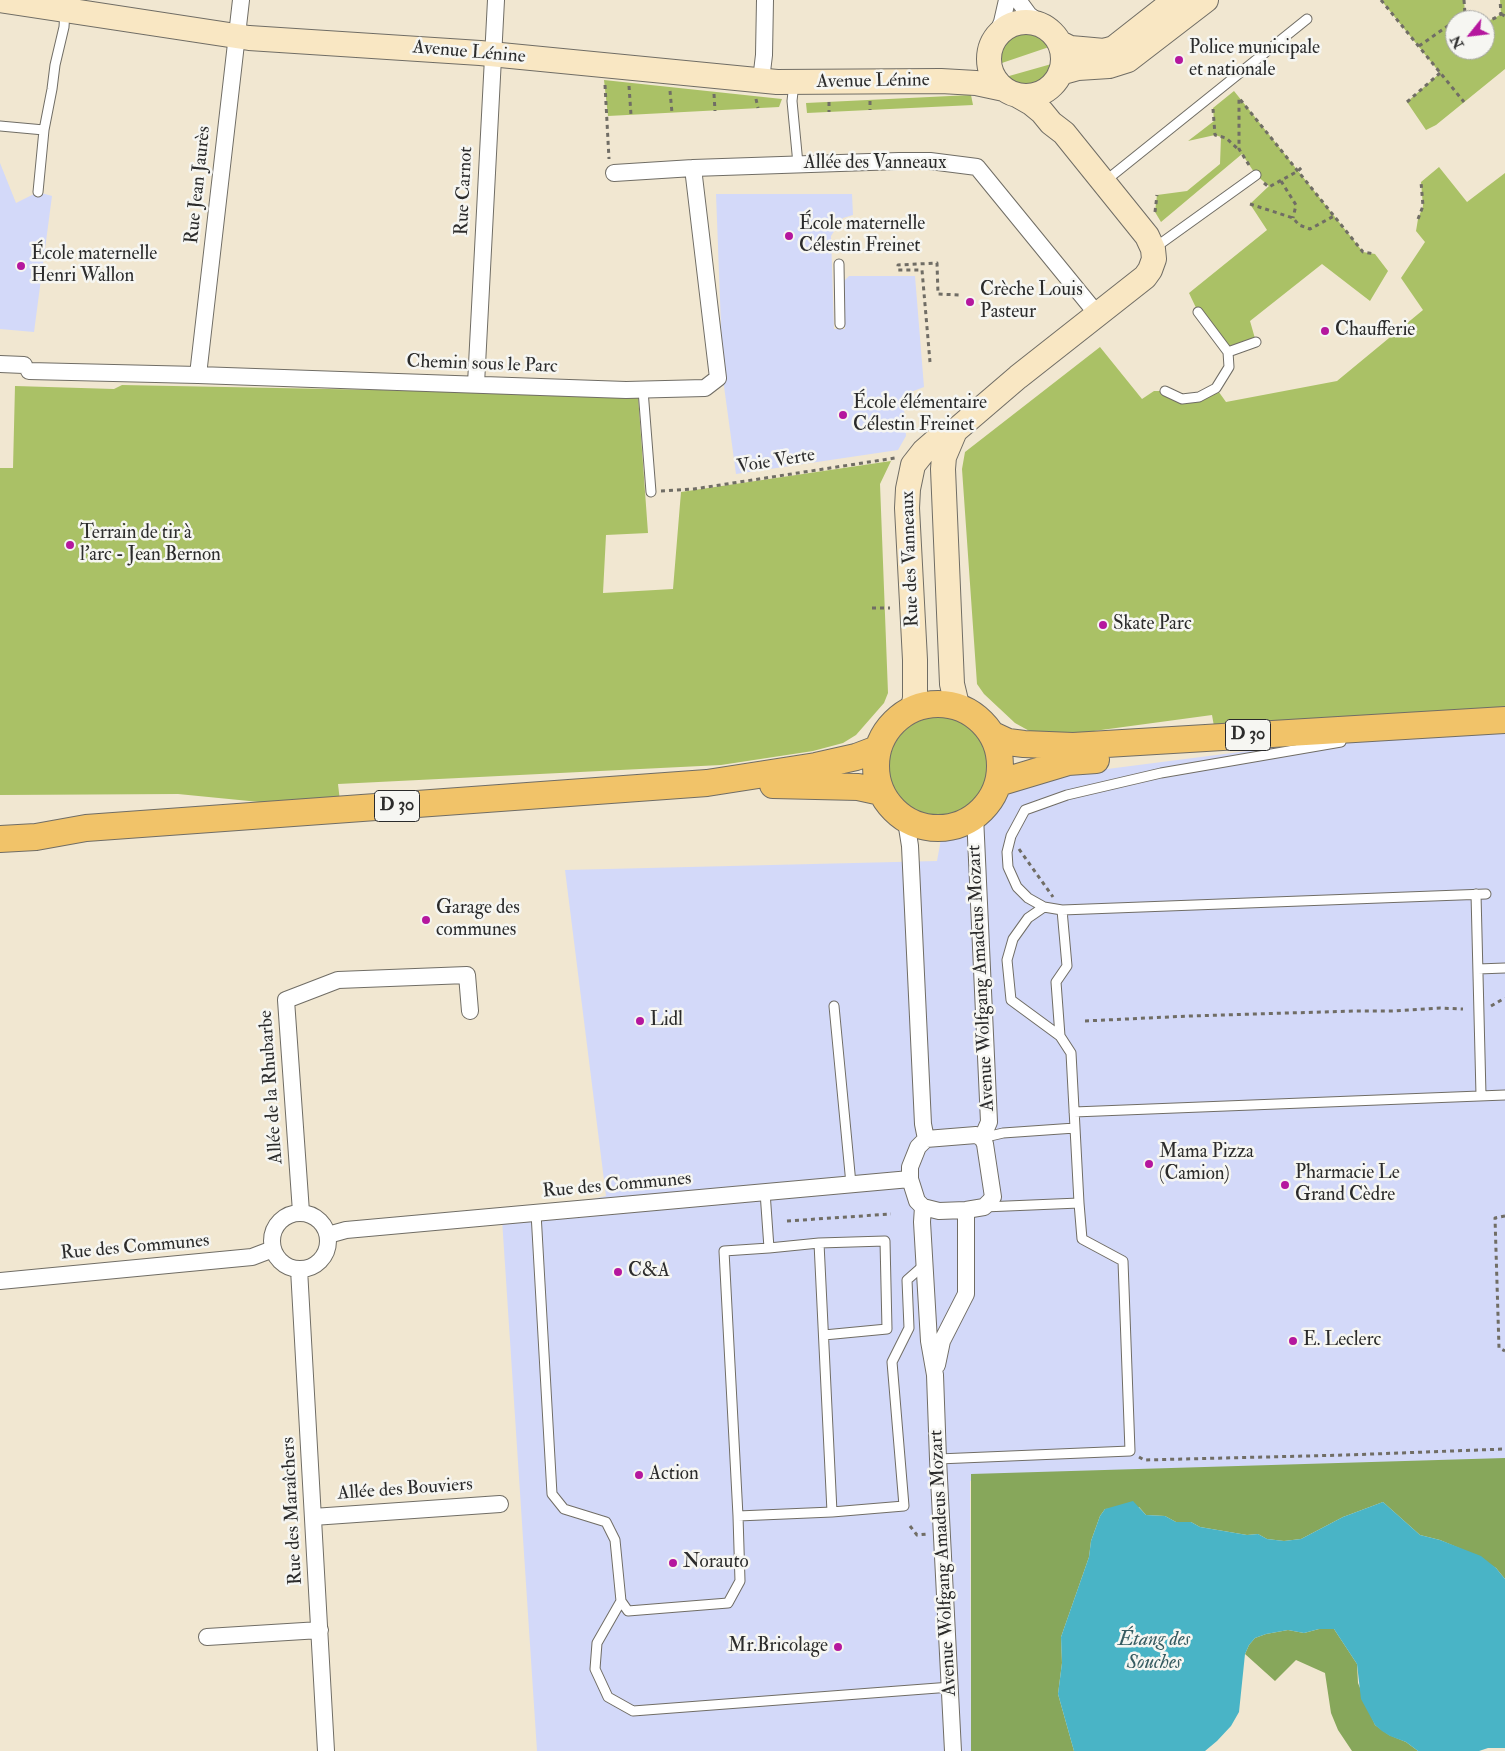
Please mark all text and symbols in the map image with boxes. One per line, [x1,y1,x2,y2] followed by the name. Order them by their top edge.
[1445,10,1495,60] north arrow
[1447,32,1468,52] text: N
[412,37,526,69] street label: Avenue Lénine
[1189,38,1320,82] place label: Police municipale et nationale
[1173,54,1185,66] marker: Police municipale et nationale
[816,70,930,94] street label: Avenue Lénine
[181,125,217,245] street label: Rue Jean Jaurès
[451,146,479,236] street label: Rue Carnot
[804,153,946,175] street label: Allée des Vanneaux
[799,214,925,258] place label: École maternelle Célestin Freinet
[783,230,795,242] marker: École maternelle Célestin Freinet
[31,244,157,288] place label: École maternelle Henri Wallon
[15,260,27,272] marker: École maternelle Henri Wallon
[980,280,1083,324] place label: Crèche Louis Pasteur
[964,296,976,308] marker: Crèche Louis Pasteur
[1335,320,1415,342] place label: Chaufferie
[1319,325,1331,337] marker: Chaufferie
[406,351,558,379] street label: Chemin sous le Parc
[853,393,987,437] place label: École élémentaire Célestin Freinet
[837,409,849,421] marker: École élémentaire Célestin Freinet
[735,445,817,479] street label: Voie Verte
[897,491,925,627] street label: Rue des Vanneaux
[80,523,221,567] place label: Terrain de tir à l'arc - Jean Bernon
[64,539,76,551] marker: Terrain de tir à l'arc - Jean Bernon
[1113,614,1192,636] place label: Skate Parc
[1097,619,1109,631] marker: Skate Parc
[1226,720,1270,750] road number: D 30
[374,790,420,821] road number: D 30
[964,844,1000,1112] street label: Avenue Wolfgang Amadeus Mozart
[436,898,520,942] place label: Garage des communes
[420,914,432,926] marker: Garage des communes
[255,1009,289,1165] street label: Allée de la Rhubarbe
[650,1010,683,1032] place label: Lidl
[634,1015,646,1027] marker: Lidl
[1159,1142,1254,1186] place label: Mama Pizza (Camion)
[1143,1158,1155,1170] marker: Mama Pizza (Camion)
[1295,1163,1400,1207] place label: Pharmacie Le Grand Cèdre
[542,1168,692,1204] street label: Rue des Communes
[1279,1179,1291,1191] marker: Pharmacie Le Grand Cèdre
[60,1230,210,1266] street label: Rue des Communes
[628,1261,670,1283] place label: C&A
[612,1266,624,1278] marker: C&A
[1303,1330,1381,1352] place label: E. Leclerc
[1287,1335,1299,1347] marker: E. Leclerc
[926,1429,962,1697] street label: Avenue Wolfgang Amadeus Mozart
[278,1436,308,1586] street label: Rue des Maraîchers
[649,1464,699,1486] place label: Action
[633,1469,645,1481] marker: Action
[337,1474,473,1506] street label: Allée des Bouviers
[683,1552,749,1574] place label: Norauto
[667,1557,679,1569] marker: Norauto
[1118,1629,1190,1676] water label: Étang des Souches
[728,1636,828,1658] place label: Mr.Bricolage
[832,1641,844,1653] marker: Mr.Bricolage

